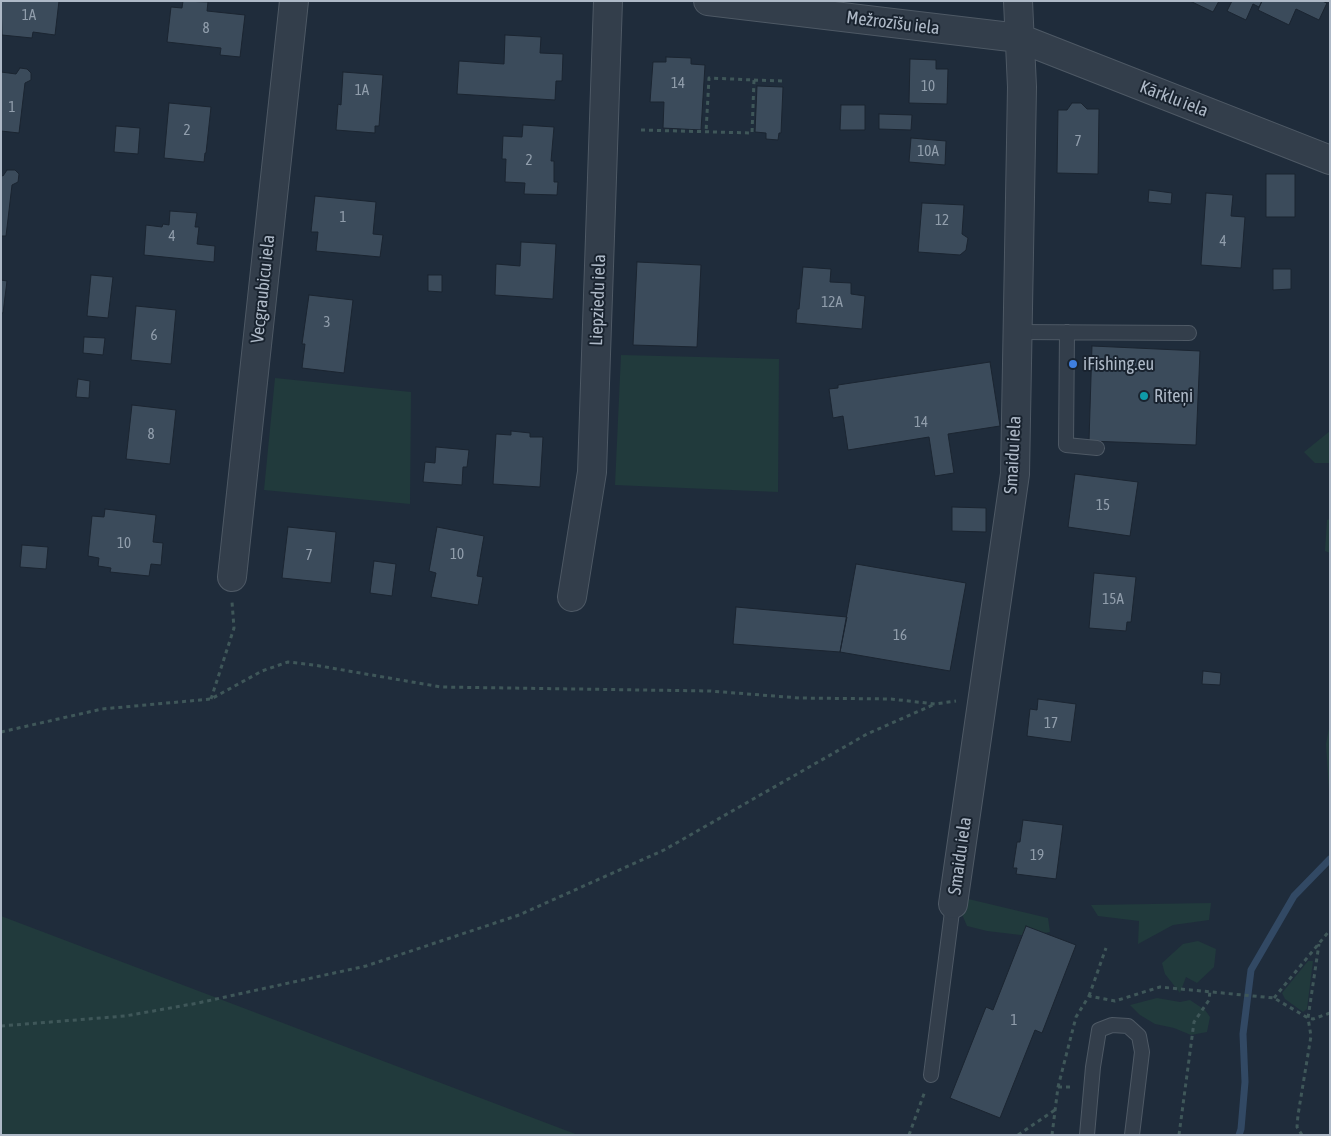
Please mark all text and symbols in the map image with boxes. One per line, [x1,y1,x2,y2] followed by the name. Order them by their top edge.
[22,6,36,24] house number: 1A
[845,7,941,39] street label: Mežrozīšu iela
[202,19,210,37] house number: 8
[671,74,685,92] house number: 14
[1137,76,1211,122] street label: Kārklu iela
[921,77,935,95] house number: 10
[355,81,369,99] house number: 1A
[8,98,16,116] house number: 1
[183,121,191,139] house number: 2
[1074,132,1082,150] house number: 7
[917,142,939,160] house number: 10A
[525,151,533,169] house number: 2
[339,208,347,226] house number: 1
[935,211,949,229] house number: 12
[168,227,176,245] house number: 4
[1219,232,1227,250] house number: 4
[247,234,279,344] street label: Vecgraubicu iela
[586,254,610,346] street label: Liepziedu iela
[821,293,843,311] house number: 12A
[323,313,331,331] house number: 3
[150,326,158,344] house number: 6
[1083,353,1154,375] place label: iFishing.eu
[1067,358,1079,370] marker: iFishing.eu
[1154,385,1193,407] place label: Riteņi
[1138,390,1150,402] marker: Riteņi
[914,413,928,431] house number: 14
[1000,415,1026,495] street label: Smaidu iela
[147,425,155,443] house number: 8
[1096,496,1110,514] house number: 15
[117,534,131,552] house number: 10
[450,545,464,563] house number: 10
[305,546,313,564] house number: 7
[1102,590,1124,608] house number: 15A
[893,626,907,644] house number: 16
[1044,714,1058,732] house number: 17
[944,816,976,896] street label: Smaidu iela
[1030,846,1044,864] house number: 19
[1010,1011,1018,1029] house number: 1

